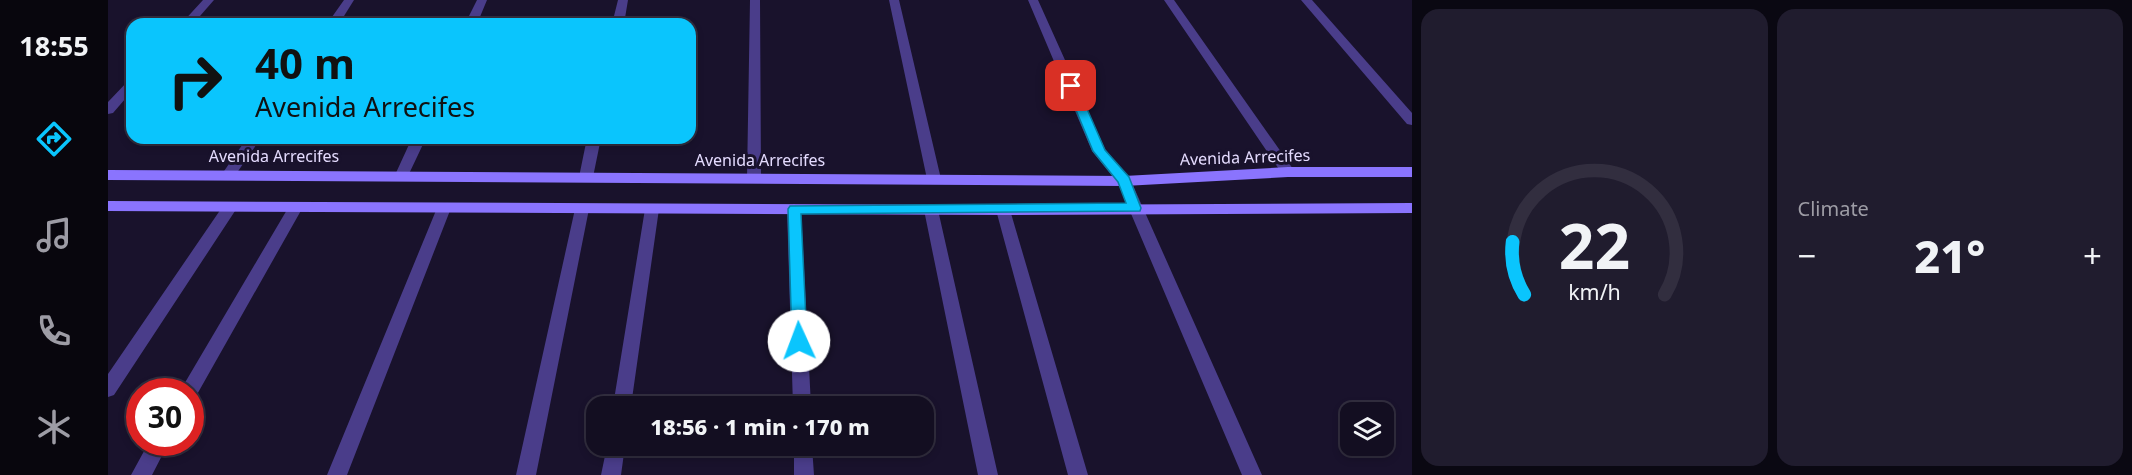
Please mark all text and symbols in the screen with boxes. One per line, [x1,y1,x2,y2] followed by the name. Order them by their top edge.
[19,27,89,64] text: 18:55
[255,34,355,91] text: 40 m
[156,42,234,120] icon: right
[1045,60,1096,111] pin
[1054,69,1087,102] icon: arrive
[255,88,475,125] text: Avenida Arrecifes
[33,118,75,160] icon: directions
[1179,144,1311,170] street label: Avenida Arrecifes
[209,145,339,167] street label: Avenida Arrecifes
[695,149,825,171] street label: Avenida Arrecifes
[1798,195,1869,222] text: Climate
[1559,202,1630,287] text: 22
[33,214,75,256] icon: music
[1914,225,1985,286] text: 21°
[1798,233,1816,278] text: −
[2083,233,2102,278] text: +
[1568,277,1621,306] text: km/h
[767,309,831,373] position arrow
[33,310,75,352] icon: phone
[126,378,204,456] speed limit sign: 30
[1340,402,1394,456] map controls
[1340,402,1394,456] button: layers
[33,406,75,448] icon: climate
[650,411,870,441] text: 18:56 · 1 min · 170 m

